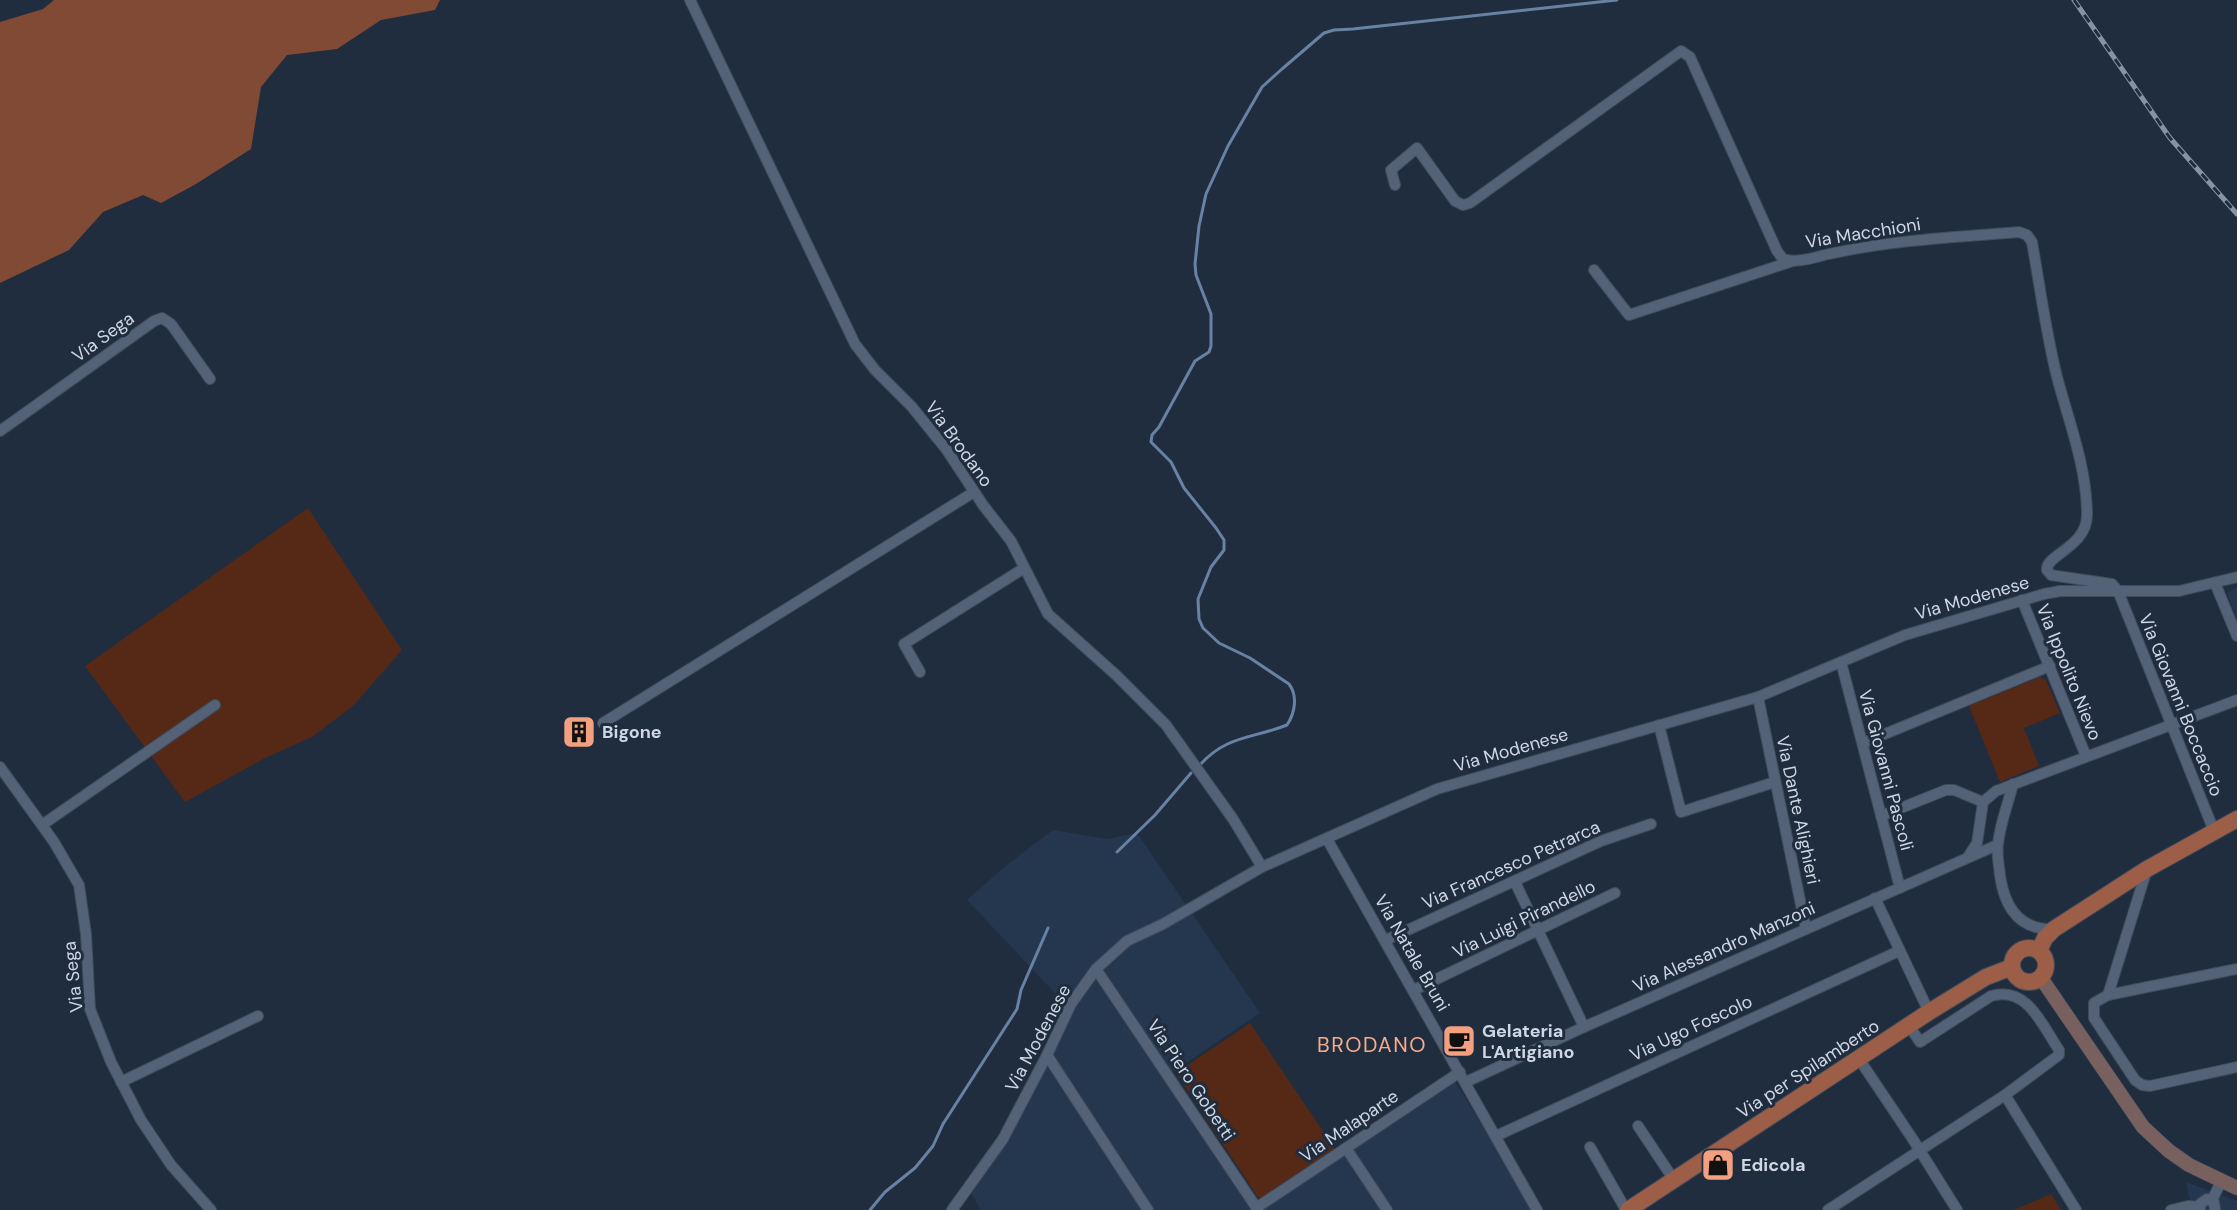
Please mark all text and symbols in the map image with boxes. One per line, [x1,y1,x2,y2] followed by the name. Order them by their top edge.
[1804,212,1922,254] street label: Via Macchioni
[67,306,139,368] street label: Via Sega
[920,396,998,492] street label: Via Brodano
[1912,570,2032,626] street label: Via Modenese
[2031,600,2107,744] street label: Via Ippolito Nievo
[2133,610,2229,800] street label: Via Giovanni Boccaccio
[1853,687,1919,853] street label: Via Giovanni Pascoli
[561,714,597,750] building icon: Bigone
[602,720,662,744] place label: Bigone
[1451,722,1571,778] street label: Via Modenese
[1771,733,1825,887] street label: Via Dante Alighieri
[1418,815,1604,915] street label: Via Francesco Petrarca
[1449,874,1599,964] street label: Via Luigi Pirandello
[1369,890,1455,1016] street label: Via Natale Bruni
[1629,896,1819,998] street label: Via Alessandro Manzoni
[57,940,89,1014] street label: Via Sega
[1000,980,1076,1096] street label: Via Modenese
[1626,989,1756,1067] street label: Via Ugo Foscolo
[1732,1014,1884,1124] street label: Via per Spilamberto
[1141,1015,1241,1145] street label: Via Piero Gobetti
[1482,1019,1574,1064] place label: Gelateria L'Artigiano
[1441,1023,1477,1059] cafe icon: Gelateria L'Artigiano
[1317,1031,1427,1059] district label: BRODANO
[1295,1084,1403,1168] street label: Via Malaparte
[1700,1147,1736,1183] shop icon: Edicola
[1741,1153,1805,1177] place label: Edicola

